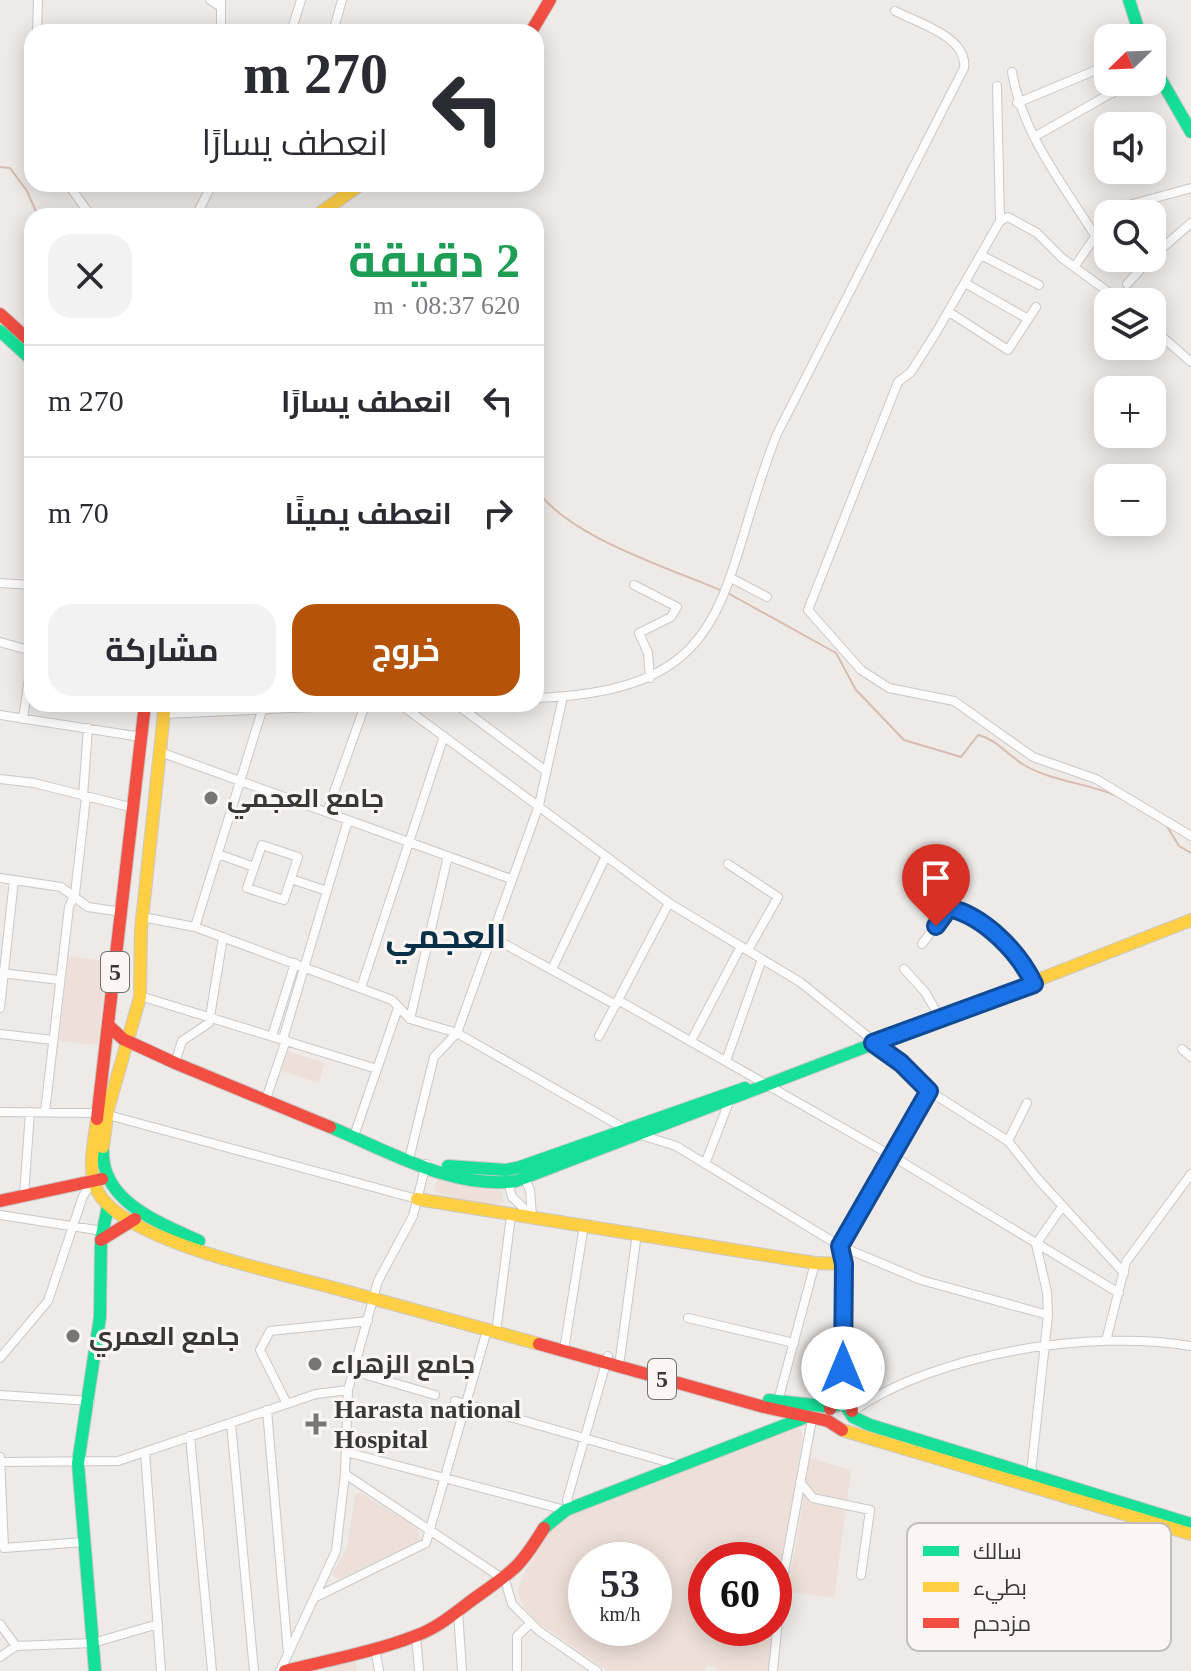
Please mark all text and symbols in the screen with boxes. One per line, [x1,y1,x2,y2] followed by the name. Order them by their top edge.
[1094,24,1166,96] north arrow
[1094,24,1166,536] map controls
[243,43,388,105] text: 270 m
[416,56,520,160] icon: left
[1094,112,1166,184] button: sound
[202,123,388,163] text: انعطف يسارًا
[1094,200,1166,272] button: search
[48,234,132,318] button: close
[348,234,520,287] text: 2 دقيقة
[1094,288,1166,360] button: layers
[373,291,520,320] text: 620 m · 08:37
[1094,376,1166,448] button: +
[476,379,520,423] icon: left
[48,384,124,417] text: 270 m
[281,385,452,418] text: انعطف يسارًا
[1094,464,1166,536] button: −
[476,491,520,535] icon: right
[48,496,109,529] text: 70 m
[285,497,452,530] text: انعطف يمينًا
[48,604,276,696] button: مشاركة
[292,604,520,696] button: خروج
[227,784,384,819] place label: جامع العجمي
[202,789,220,807] marker: جامع العجمي
[902,844,970,926] pin
[914,856,958,900] icon: arrive
[386,918,506,964] district label: العجمي
[101,952,129,992] road number: 5
[89,1322,240,1357] place label: جامع العمري
[801,1326,885,1410] position arrow
[64,1327,82,1345] marker: جامع العمري
[331,1350,475,1381] place label: جامع الزهراء
[306,1355,324,1373] marker: جامع الزهراء
[648,1359,676,1399] road number: 5
[334,1395,521,1454] place label: Harasta national Hospital
[305,1413,327,1435] marker: Harasta national Hospital
[907,1523,1171,1651] legend
[973,1539,1022,1564] text: سالك
[688,1542,792,1646] speed limit sign: 60
[600,1561,640,1606] text: 53
[973,1575,1027,1604] text: بطيء
[599,1603,641,1625] text: km/h
[973,1611,1031,1639] text: مزدحم

